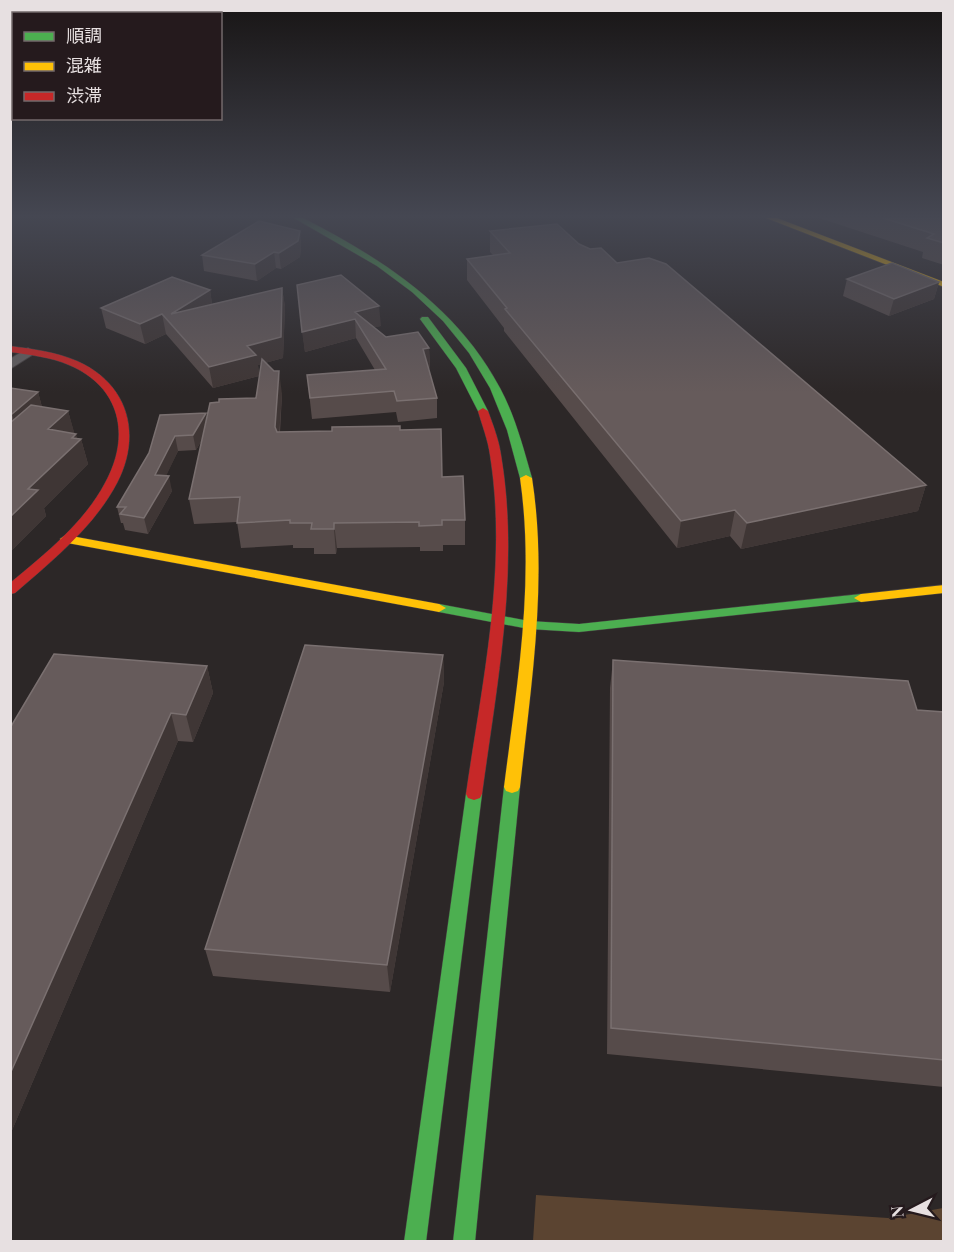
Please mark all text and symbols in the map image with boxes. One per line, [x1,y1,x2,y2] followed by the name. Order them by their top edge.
[12,12,222,120] legend
[66,23,102,47] text: 順調
[66,53,102,77] text: 混雑
[66,83,102,107] text: 渋滞
[882,1180,942,1240] north arrow
[885,1204,908,1219] text: N

